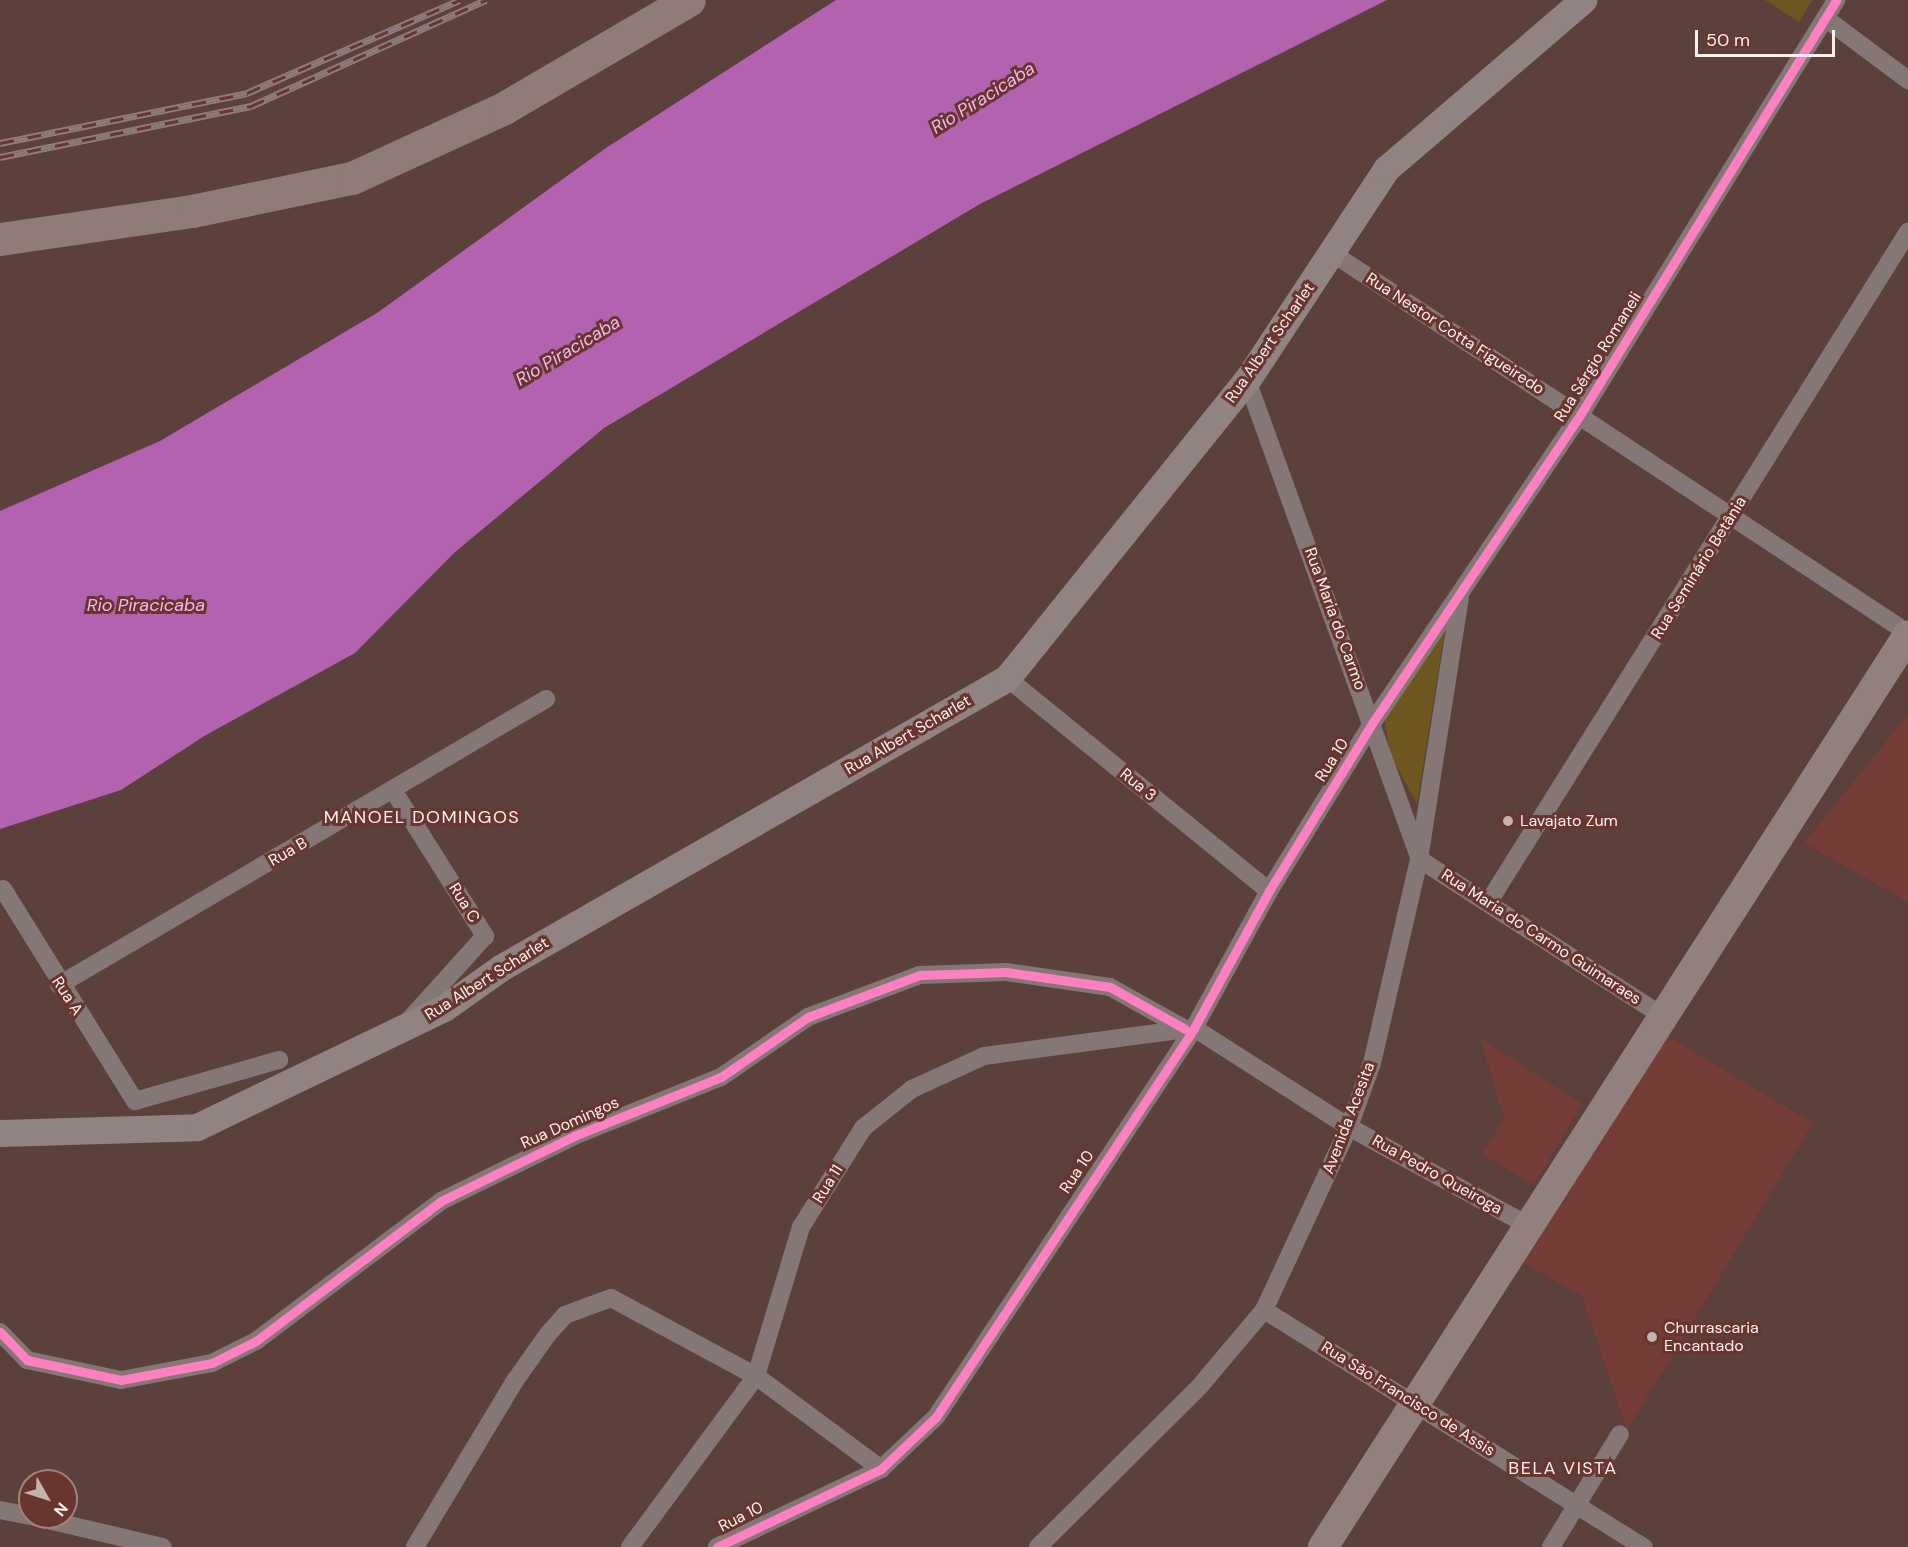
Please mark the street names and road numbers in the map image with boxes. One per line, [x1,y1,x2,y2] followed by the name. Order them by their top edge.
[1362,269,1548,399] street label: Rua Nestor Cotta Figueiredo
[1221,279,1319,407] street label: Rua Albert Scharlet
[1550,289,1646,425] street label: Rua Sérgio Romaneli
[1647,493,1751,643] street label: Rua Seminário Betânia
[1300,545,1370,693] street label: Rua Maria do Carmo
[842,691,974,779] street label: Rua Albert Scharlet
[1311,735,1353,785] street label: Rua 10
[1116,765,1160,805] street label: Rua 3
[265,833,311,871] street label: Rua B
[1438,865,1644,1009] street label: Rua Maria do Carmo Guimaraes
[444,880,484,926] street label: Rua C
[422,933,552,1025] street label: Rua Albert Scharlet
[47,973,87,1019] street label: Rua A
[1319,1059,1379,1177] street label: Avenida Acesita
[518,1093,622,1153] street label: Rua Domingos
[1369,1131,1505,1219] street label: Rua Pedro Queiroga
[1056,1147,1098,1197] street label: Rua 10
[809,1161,847,1207] street label: Rua 11
[1317,1337,1499,1461] street label: Rua São Francisco de Assis
[715,1498,767,1536] street label: Rua 10

